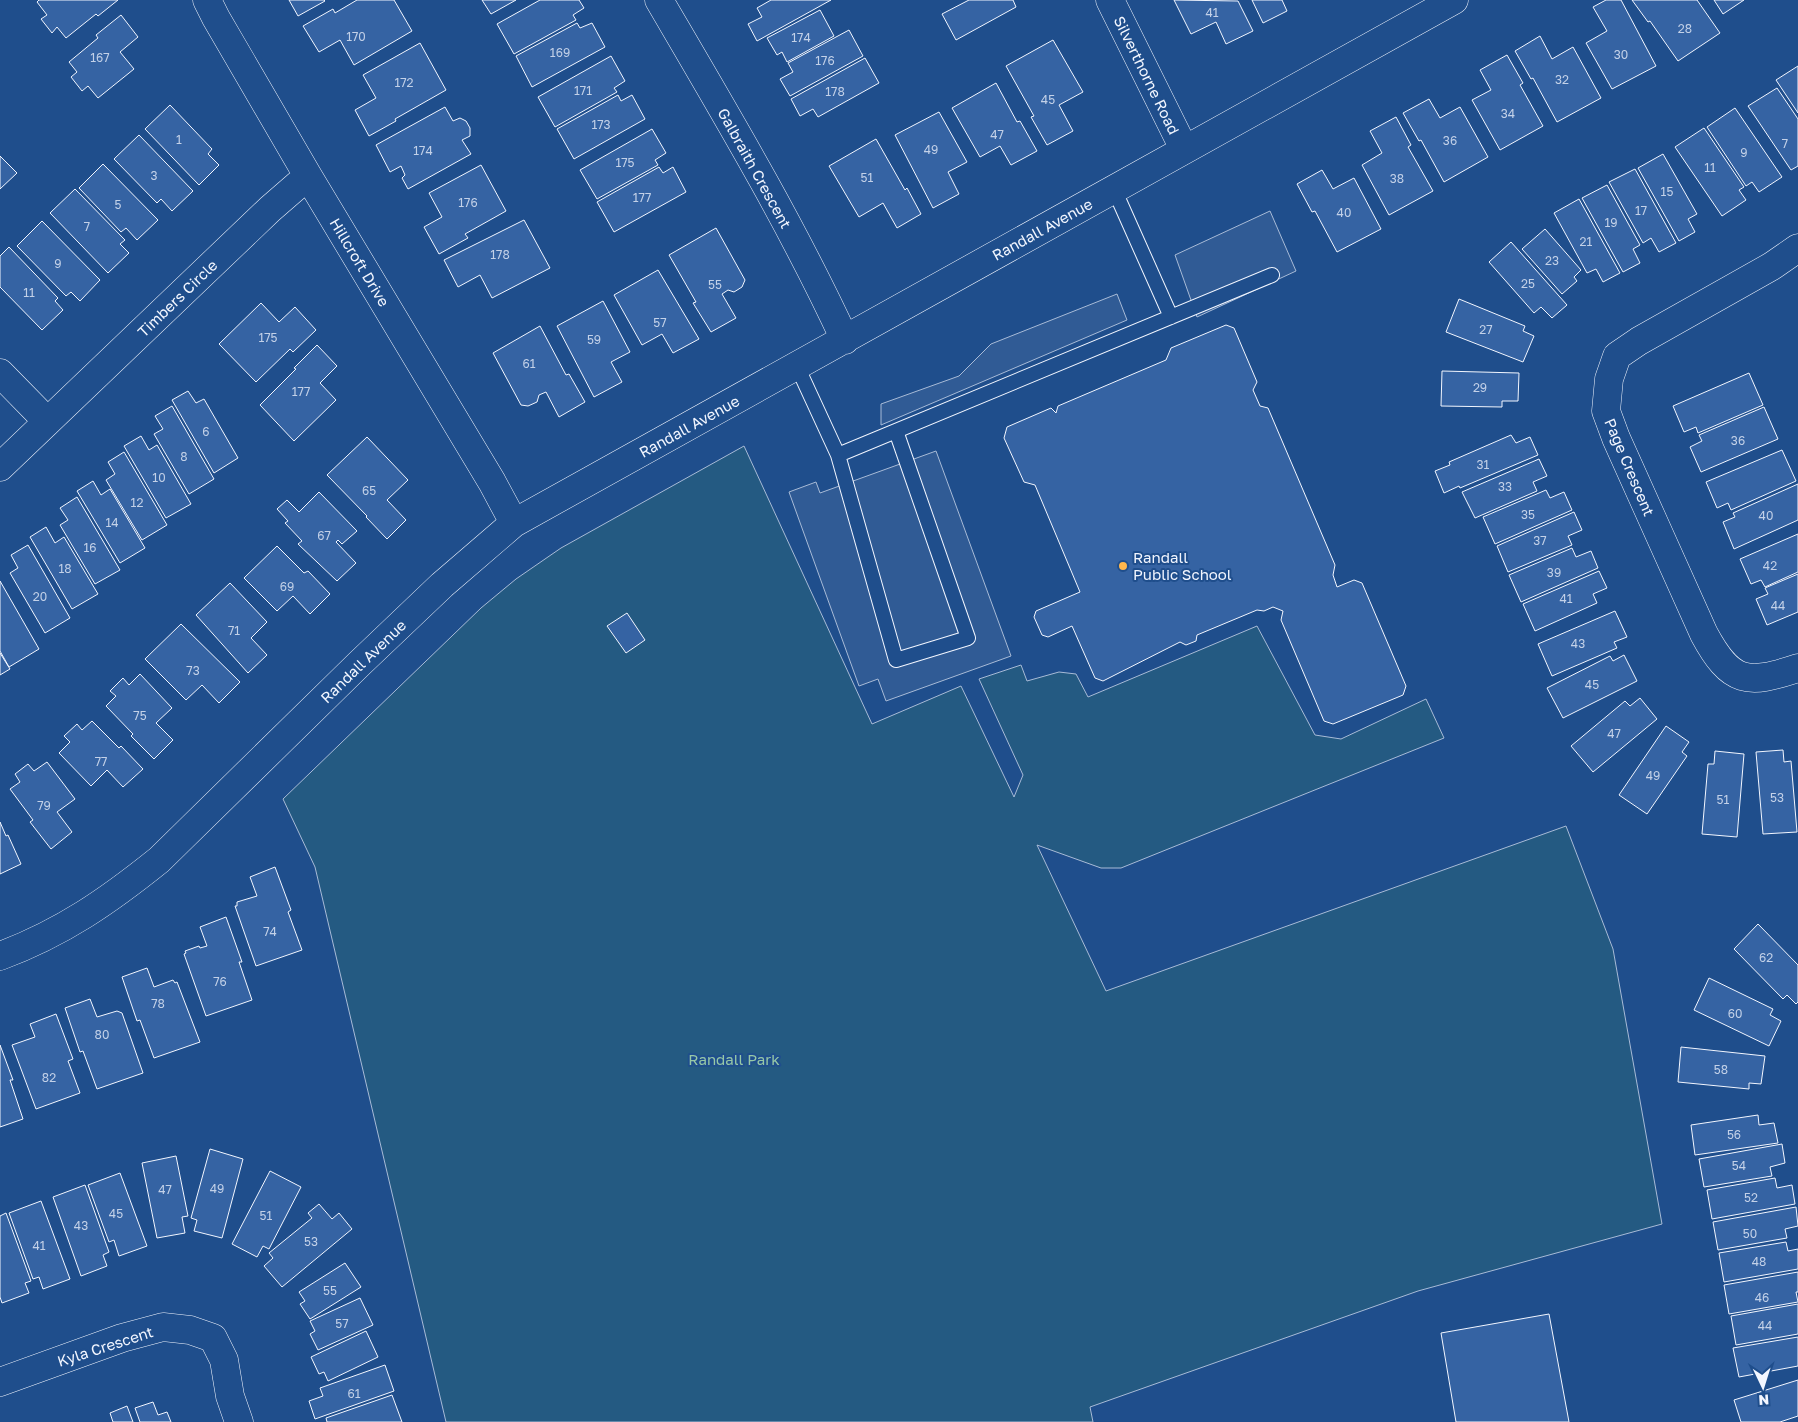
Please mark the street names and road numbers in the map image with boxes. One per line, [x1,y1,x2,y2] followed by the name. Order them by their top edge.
[1111,13,1183,137] street label: Silverthorne Road
[714,105,796,231] street label: Galbraith Crescent
[989,194,1095,264] street label: Randall Avenue
[326,214,394,310] street label: Hillcroft Drive
[134,255,221,340] street label: Timbers Circle
[636,391,742,461] street label: Randall Avenue
[1601,415,1659,519] street label: Page Crescent
[317,616,410,706] street label: Randall Avenue
[55,1322,155,1370] street label: Kyla Crescent

